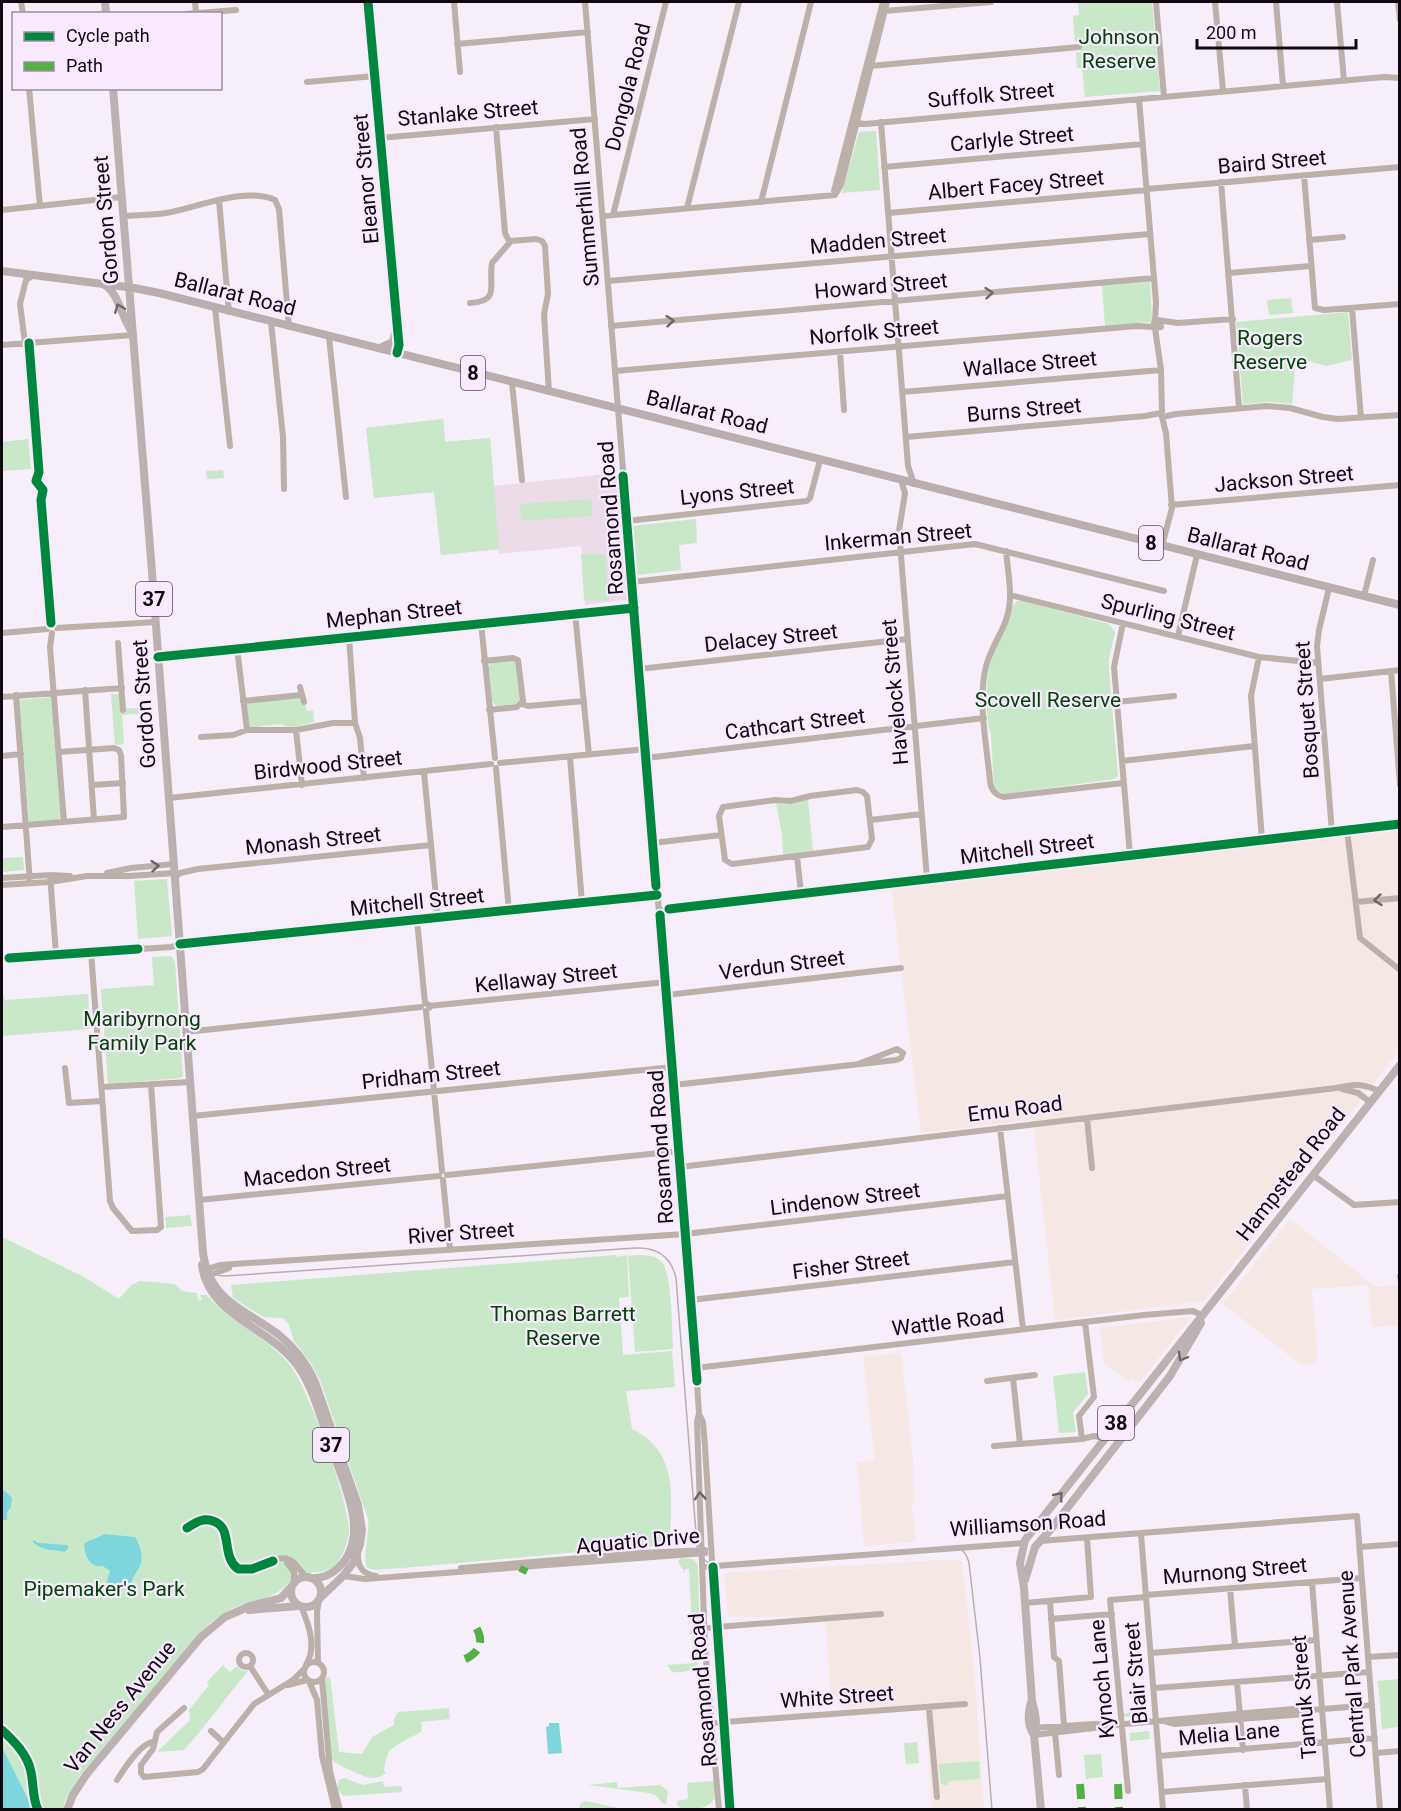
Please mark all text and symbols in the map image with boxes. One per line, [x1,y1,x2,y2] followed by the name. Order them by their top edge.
[12,12,222,90] legend
[1197,12,1356,50] scale bar
[601,21,655,153] street label: Dongola Road
[1206,22,1257,43] text: 200 m
[66,25,150,46] text: Cycle path
[1078,25,1160,73] park label: Johnson Reserve
[66,55,103,76] text: Path
[927,78,1055,112] street label: Suffolk Street
[397,95,539,131] street label: Stanlake Street
[348,113,384,245] street label: Eleanor Street
[949,122,1075,156] street label: Carlyle Street
[566,127,604,287] street label: Summerhill Road
[1217,145,1327,179] street label: Baird Street
[88,154,124,285] street label: Gordon Street
[927,165,1105,205] street label: Albert Facey Street
[809,223,947,259] street label: Madden Street
[172,267,298,321] street label: Ballarat Road
[813,268,949,304] street label: Howard Street
[985,286,994,299] one-way arrow
[114,303,126,314] one-way arrow
[808,314,940,350] street label: Norfolk Street
[665,315,674,328] one-way arrow
[1233,326,1307,374] park label: Rogers Reserve
[962,346,1098,382] street label: Wallace Street
[461,356,485,390] road number: 8
[644,385,770,439] street label: Ballarat Road
[966,393,1082,427] street label: Burns Street
[594,440,628,596] street label: Rosamond Road
[1213,461,1355,497] street label: Jackson Street
[679,474,795,510] street label: Lyons Street
[823,519,973,555] street label: Inkerman Street
[1185,522,1311,576] street label: Ballarat Road
[1139,526,1163,560] road number: 8
[136,582,172,616] road number: 37
[1099,589,1238,645] street label: Spurling Street
[325,595,463,633] street label: Mephan Street
[877,618,913,766] street label: Havelock Street
[703,619,839,657] street label: Delacey Street
[128,639,160,769] street label: Gordon Street
[1290,640,1324,780] street label: Bosquet Street
[975,688,1121,712] park label: Scovell Reserve
[724,703,867,745] street label: Cathcart Street
[253,745,404,785] street label: Birdwood Street
[244,822,382,860] street label: Monash Street
[959,829,1095,869] street label: Mitchell Street
[150,860,159,873] one-way arrow
[349,883,485,921] street label: Mitchell Street
[1373,893,1382,906] one-way arrow
[718,945,846,985] street label: Verdun Street
[473,959,619,997] street label: Kellaway Street
[83,1007,201,1055] park label: Maribyrnong Family Park
[360,1056,502,1094] street label: Pridham Street
[644,1069,678,1225] street label: Rosamond Road
[966,1091,1064,1127] street label: Emu Road
[1232,1103,1350,1245] street label: Hampstead Road
[242,1152,392,1192] street label: Macedon Street
[769,1178,922,1220] street label: Lindenow Street
[407,1217,515,1249] street label: River Street
[791,1246,911,1284] street label: Fisher Street
[490,1302,636,1350] park label: Thomas Barrett Reserve
[890,1303,1006,1341] street label: Wattle Road
[1178,1351,1189,1361] one-way arrow
[1098,1406,1134,1440] road number: 38
[313,1428,349,1462] road number: 37
[694,1491,707,1500] one-way arrow
[1052,1491,1063,1502] one-way arrow
[949,1507,1107,1541] street label: Williamson Road
[575,1524,701,1558] street label: Aquatic Drive
[1162,1553,1308,1589] street label: Murnong Street
[1333,1569,1371,1759] street label: Central Park Avenue
[23,1577,185,1601] park label: Pipemaker's Park
[684,1612,722,1768] street label: Rosamond Road
[1085,1618,1119,1740] street label: Kynoch Lane
[1120,1621,1152,1725] street label: Blair Street
[1287,1634,1321,1760] street label: Tamuk Street
[59,1636,181,1778] street label: Van Ness Avenue
[779,1681,895,1713] street label: White Street
[1177,1718,1281,1750] street label: Melia Lane

